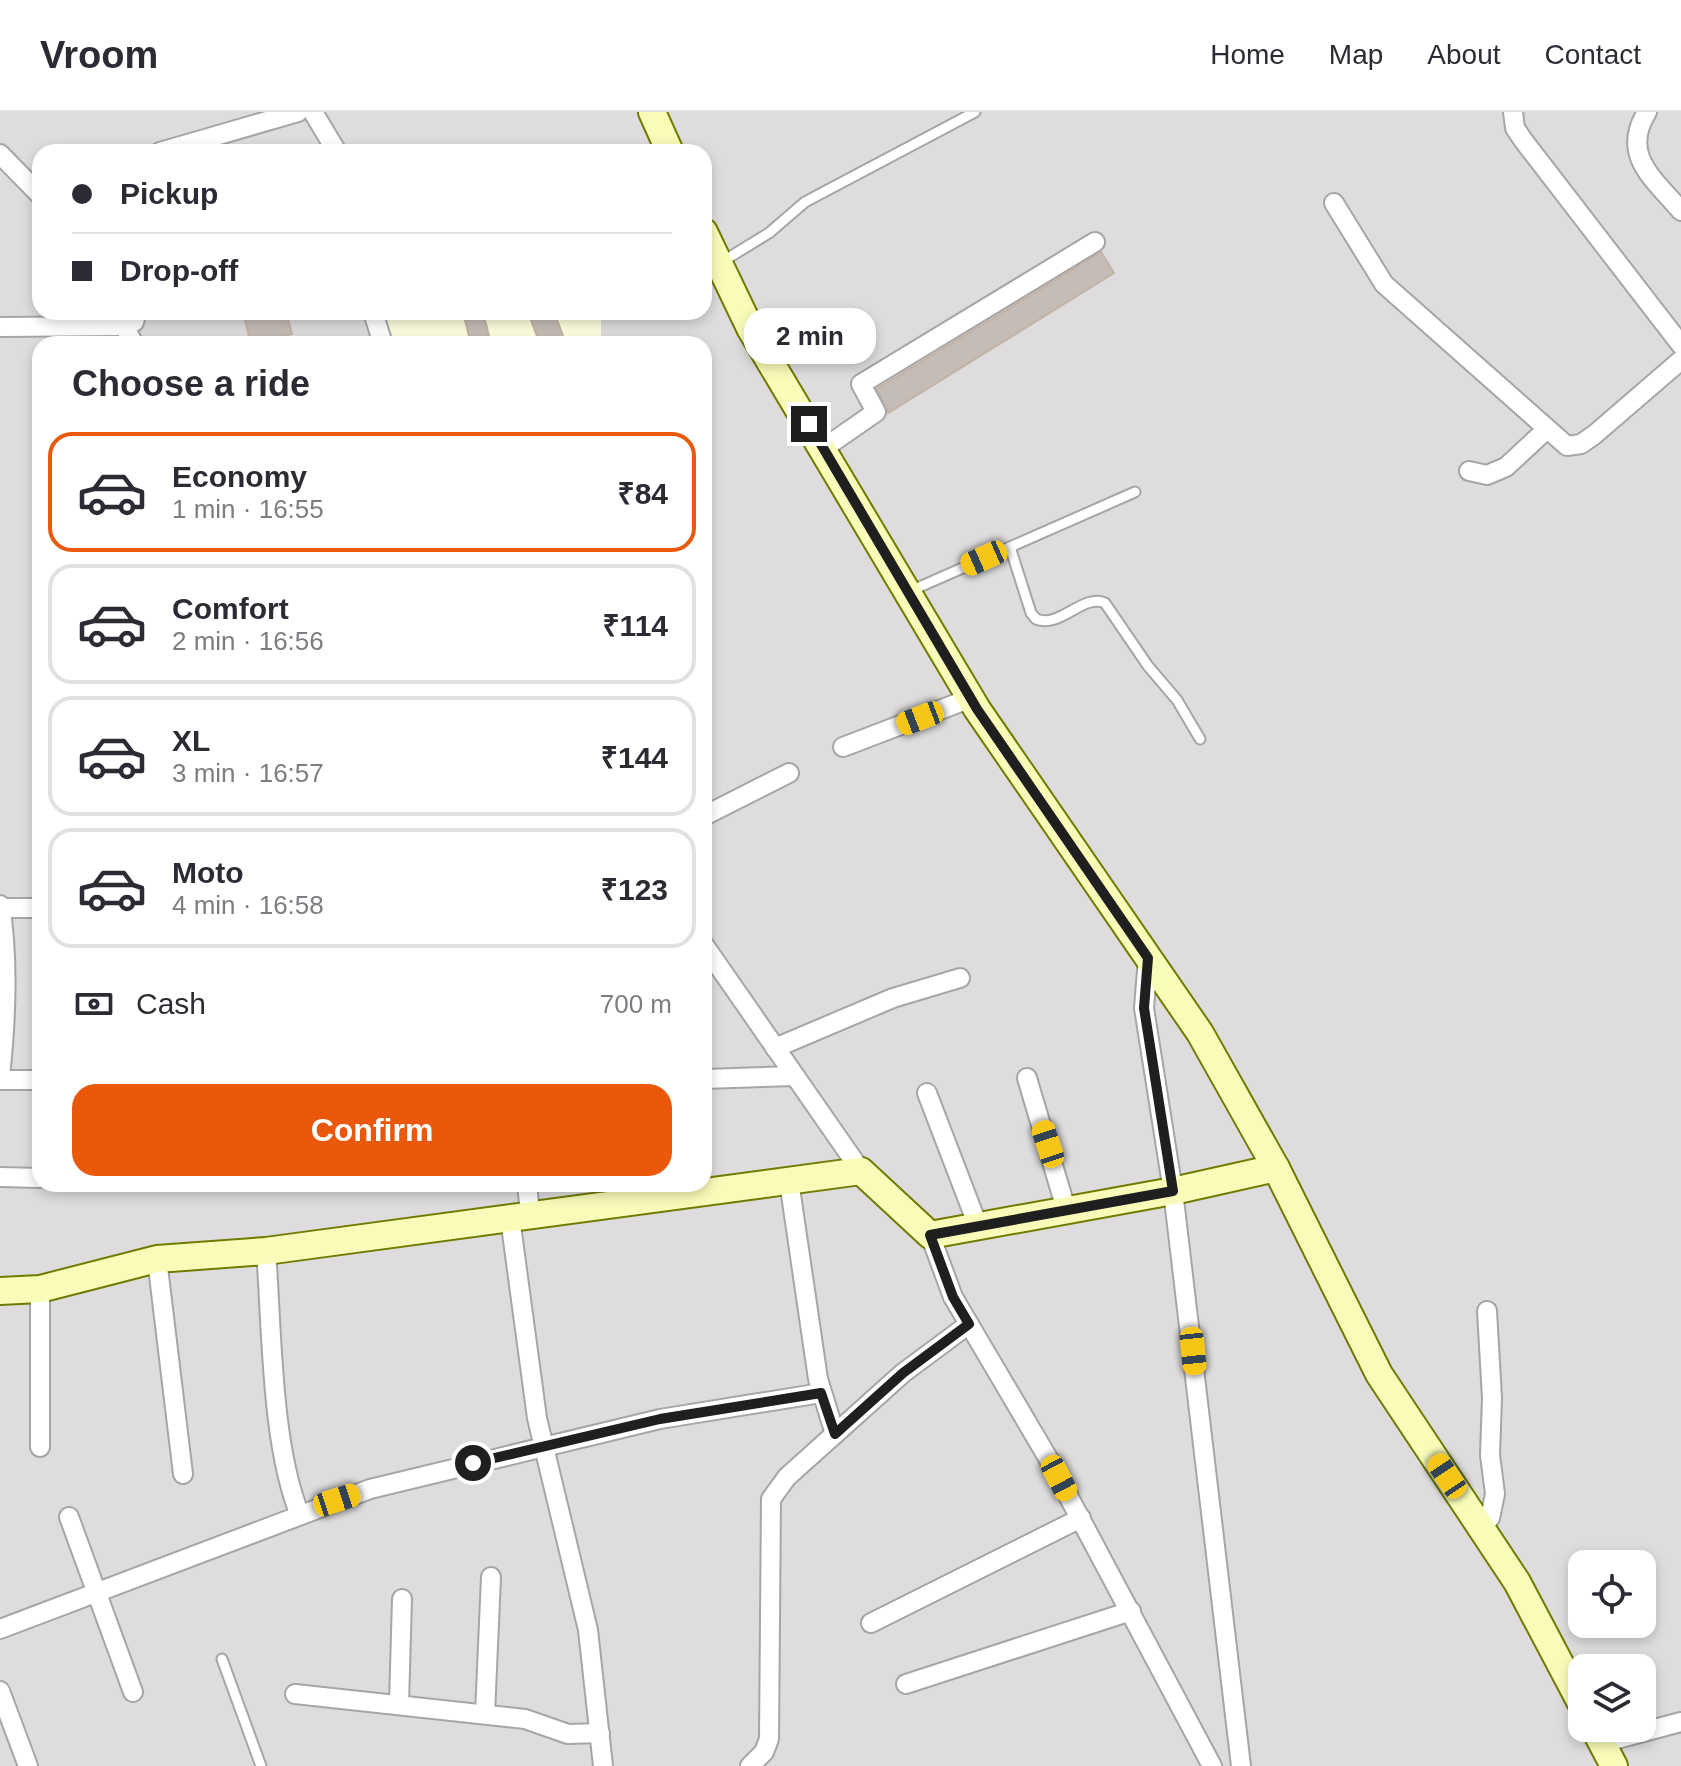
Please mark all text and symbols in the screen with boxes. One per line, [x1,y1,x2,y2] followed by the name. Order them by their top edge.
[40,34,158,76] text: Vroom
[1210,39,1285,70] text: Home
[1329,39,1383,70] text: Map
[1427,39,1501,70] text: About
[1545,39,1641,70] text: Contact
[120,177,218,210] text: Pickup
[120,254,238,287] text: Drop-off
[743,308,875,364] callout: 2 min
[776,321,844,351] text: 2 min
[72,363,310,404] text: Choose a ride
[791,406,827,442] route end
[76,456,148,528] icon: car
[172,460,307,493] text: Economy
[617,477,668,510] text: ₹84
[172,494,324,524] text: 1 min · 16:55
[957,537,1011,579] car
[76,588,148,660] icon: car
[172,592,289,625] text: Comfort
[602,609,668,642] text: ₹114
[172,626,324,656] text: 2 min · 16:56
[893,698,947,738] car
[76,720,148,792] icon: car
[172,724,210,757] text: XL
[601,741,668,774] text: ₹144
[172,758,324,788] text: 3 min · 16:57
[76,852,148,924] icon: car
[172,856,244,889] text: Moto
[601,873,668,906] text: ₹123
[172,890,324,920] text: 4 min · 16:58
[72,982,116,1026] icon: cash
[136,987,206,1020] text: Cash
[600,989,672,1019] text: 700 m
[72,1084,672,1176] button: Confirm
[1029,1117,1067,1171] car
[1179,1326,1207,1376] car
[455,1445,491,1481] route start
[1424,1449,1470,1503] car
[1037,1451,1081,1505] car
[310,1481,364,1519] car
[1568,1550,1656,1742] map controls
[1568,1550,1656,1638] button: locate
[1568,1654,1656,1742] button: layers

